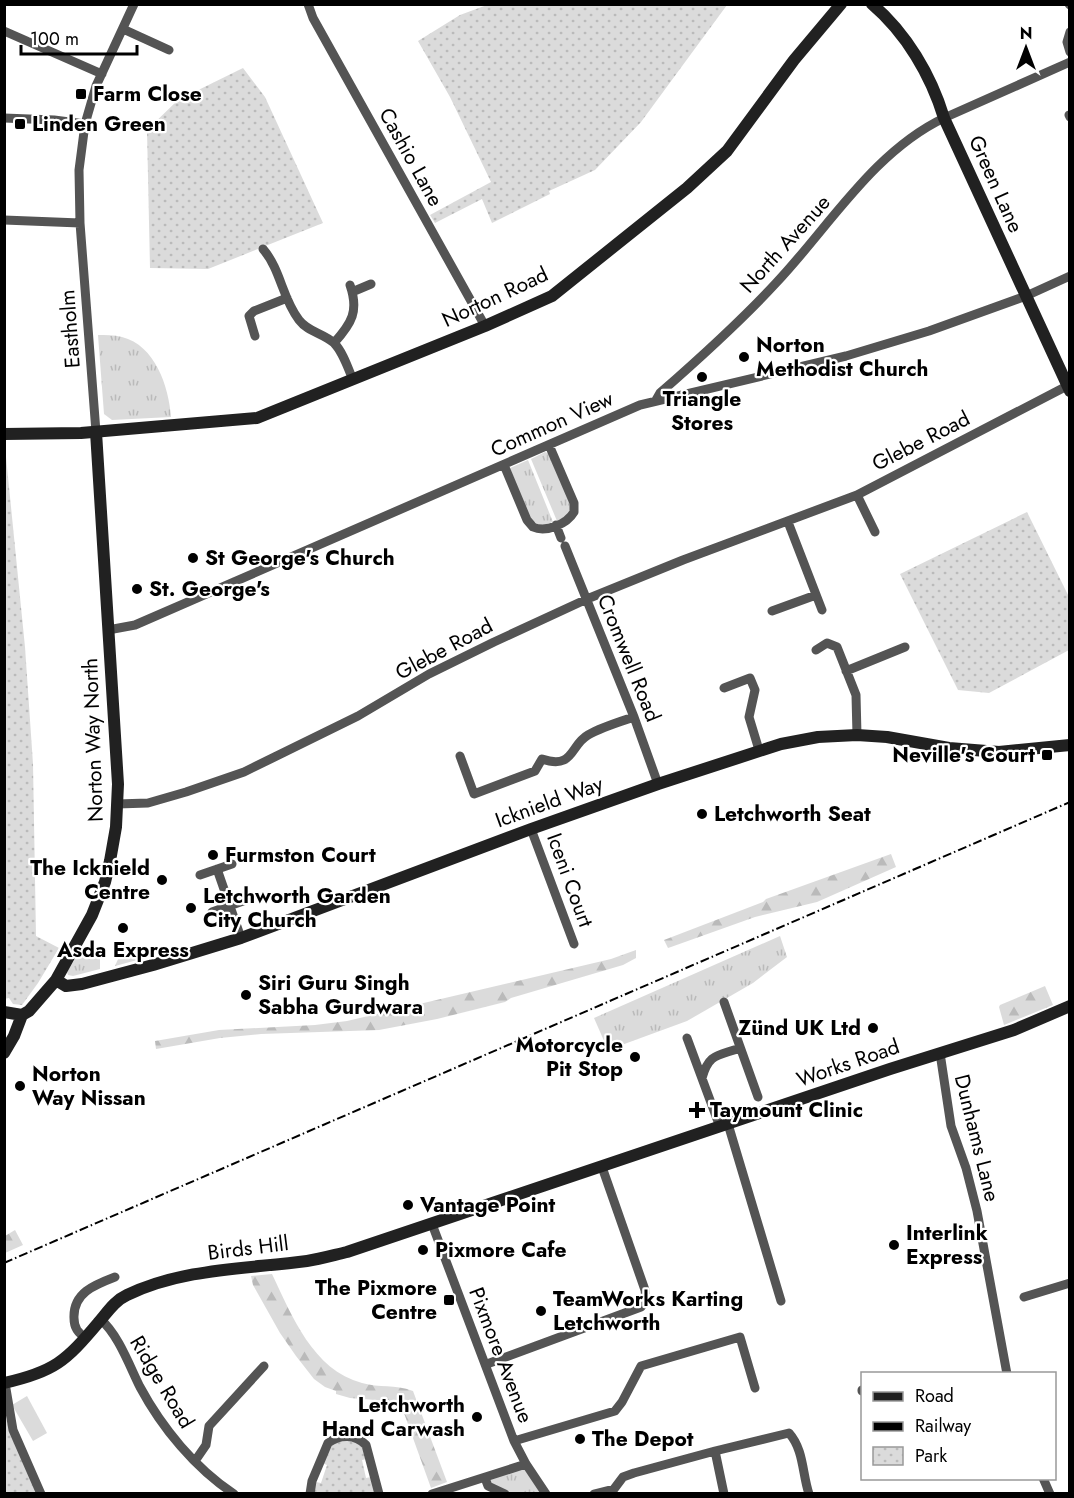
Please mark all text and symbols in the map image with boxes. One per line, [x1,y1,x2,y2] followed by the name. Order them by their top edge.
[21,18,136,56] scale bar
[996,18,1056,78] north arrow
[1020,22,1032,45] text: N
[30,26,79,52] text: 100 m
[93,79,202,109] place label: Farm Close
[74,87,88,101] marker: Farm Close
[372,102,451,212] street label: Cashio Lane
[32,109,166,139] place label: Linden Green
[13,117,27,131] marker: Linden Green
[961,131,1031,238] street label: Green Lane
[733,188,837,300] street label: North Avenue
[437,259,553,335] street label: Norton Road
[52,289,88,369] street label: Eastholm
[756,330,928,384] place label: Norton Methodist Church
[737,350,751,364] marker: Norton Methodist Church
[695,370,709,384] marker: Triangle Stores
[486,383,619,464] street label: Common View
[663,384,741,438] place label: Triangle Stores
[867,404,975,478] street label: Glebe Road
[205,543,395,573] place label: St George's Church
[186,551,200,565] marker: St George's Church
[149,574,270,604] place label: St. George's
[130,582,144,596] marker: St. George's
[590,590,668,726] street label: Cromwell Road
[390,611,498,687] street label: Glebe Road
[75,658,111,822] street label: Norton Way North
[892,740,1035,770] place label: Neville's Court
[1040,748,1054,762] marker: Neville's Court
[491,768,608,835] street label: Icknield Way
[714,799,871,829] place label: Letchworth Seat
[695,807,709,821] marker: Letchworth Seat
[539,829,601,931] street label: Iceni Court
[225,840,376,870] place label: Furmston Court
[206,848,220,862] marker: Furmston Court
[30,853,150,907] place label: The Icknield Centre
[155,873,169,887] marker: The Icknield Centre
[203,881,391,935] place label: Letchworth Garden City Church
[184,901,198,915] marker: Letchworth Garden City Church
[116,921,130,935] marker: Asda Express
[56,935,189,965] place label: Asda Express
[258,968,423,1022] place label: Siri Guru Singh Sabha Gurdwara
[239,988,253,1002] marker: Siri Guru Singh Sabha Gurdwara
[738,1013,861,1043] place label: Zünd UK Ltd
[866,1021,880,1035] marker: Zünd UK Ltd
[515,1030,623,1084] place label: Motorcycle Pit Stop
[792,1031,904,1095] street label: Works Road
[628,1050,642,1064] marker: Motorcycle Pit Stop
[32,1059,146,1113] place label: Norton Way Nissan
[947,1071,1007,1205] street label: Dunhams Lane
[13,1079,27,1093] marker: Norton Way Nissan
[710,1095,863,1125] place label: Taymount Clinic
[688,1101,706,1119] marker: Taymount Clinic
[419,1190,556,1220] place label: Vantage Point
[401,1198,415,1212] marker: Vantage Point
[906,1218,988,1272] place label: Interlink Express
[206,1228,290,1268] street label: Birds Hill
[435,1235,567,1265] place label: Pixmore Cafe
[887,1238,901,1252] marker: Interlink Express
[416,1243,430,1257] marker: Pixmore Cafe
[315,1273,437,1327] place label: The Pixmore Centre
[461,1283,541,1427] street label: Pixmore Avenue
[553,1284,743,1338] place label: TeamWorks Karting Letchworth
[442,1293,456,1307] marker: The Pixmore Centre
[534,1304,548,1318] marker: TeamWorks Karting Letchworth
[122,1330,202,1434] street label: Ridge Road
[861,1372,1056,1480] legend
[915,1383,954,1409] text: Road
[322,1390,465,1444] place label: Letchworth Hand Carwash
[470,1410,484,1424] marker: Letchworth Hand Carwash
[915,1413,971,1439] text: Railway
[592,1424,694,1454] place label: The Depot
[573,1432,587,1446] marker: The Depot
[915,1443,947,1469] text: Park

